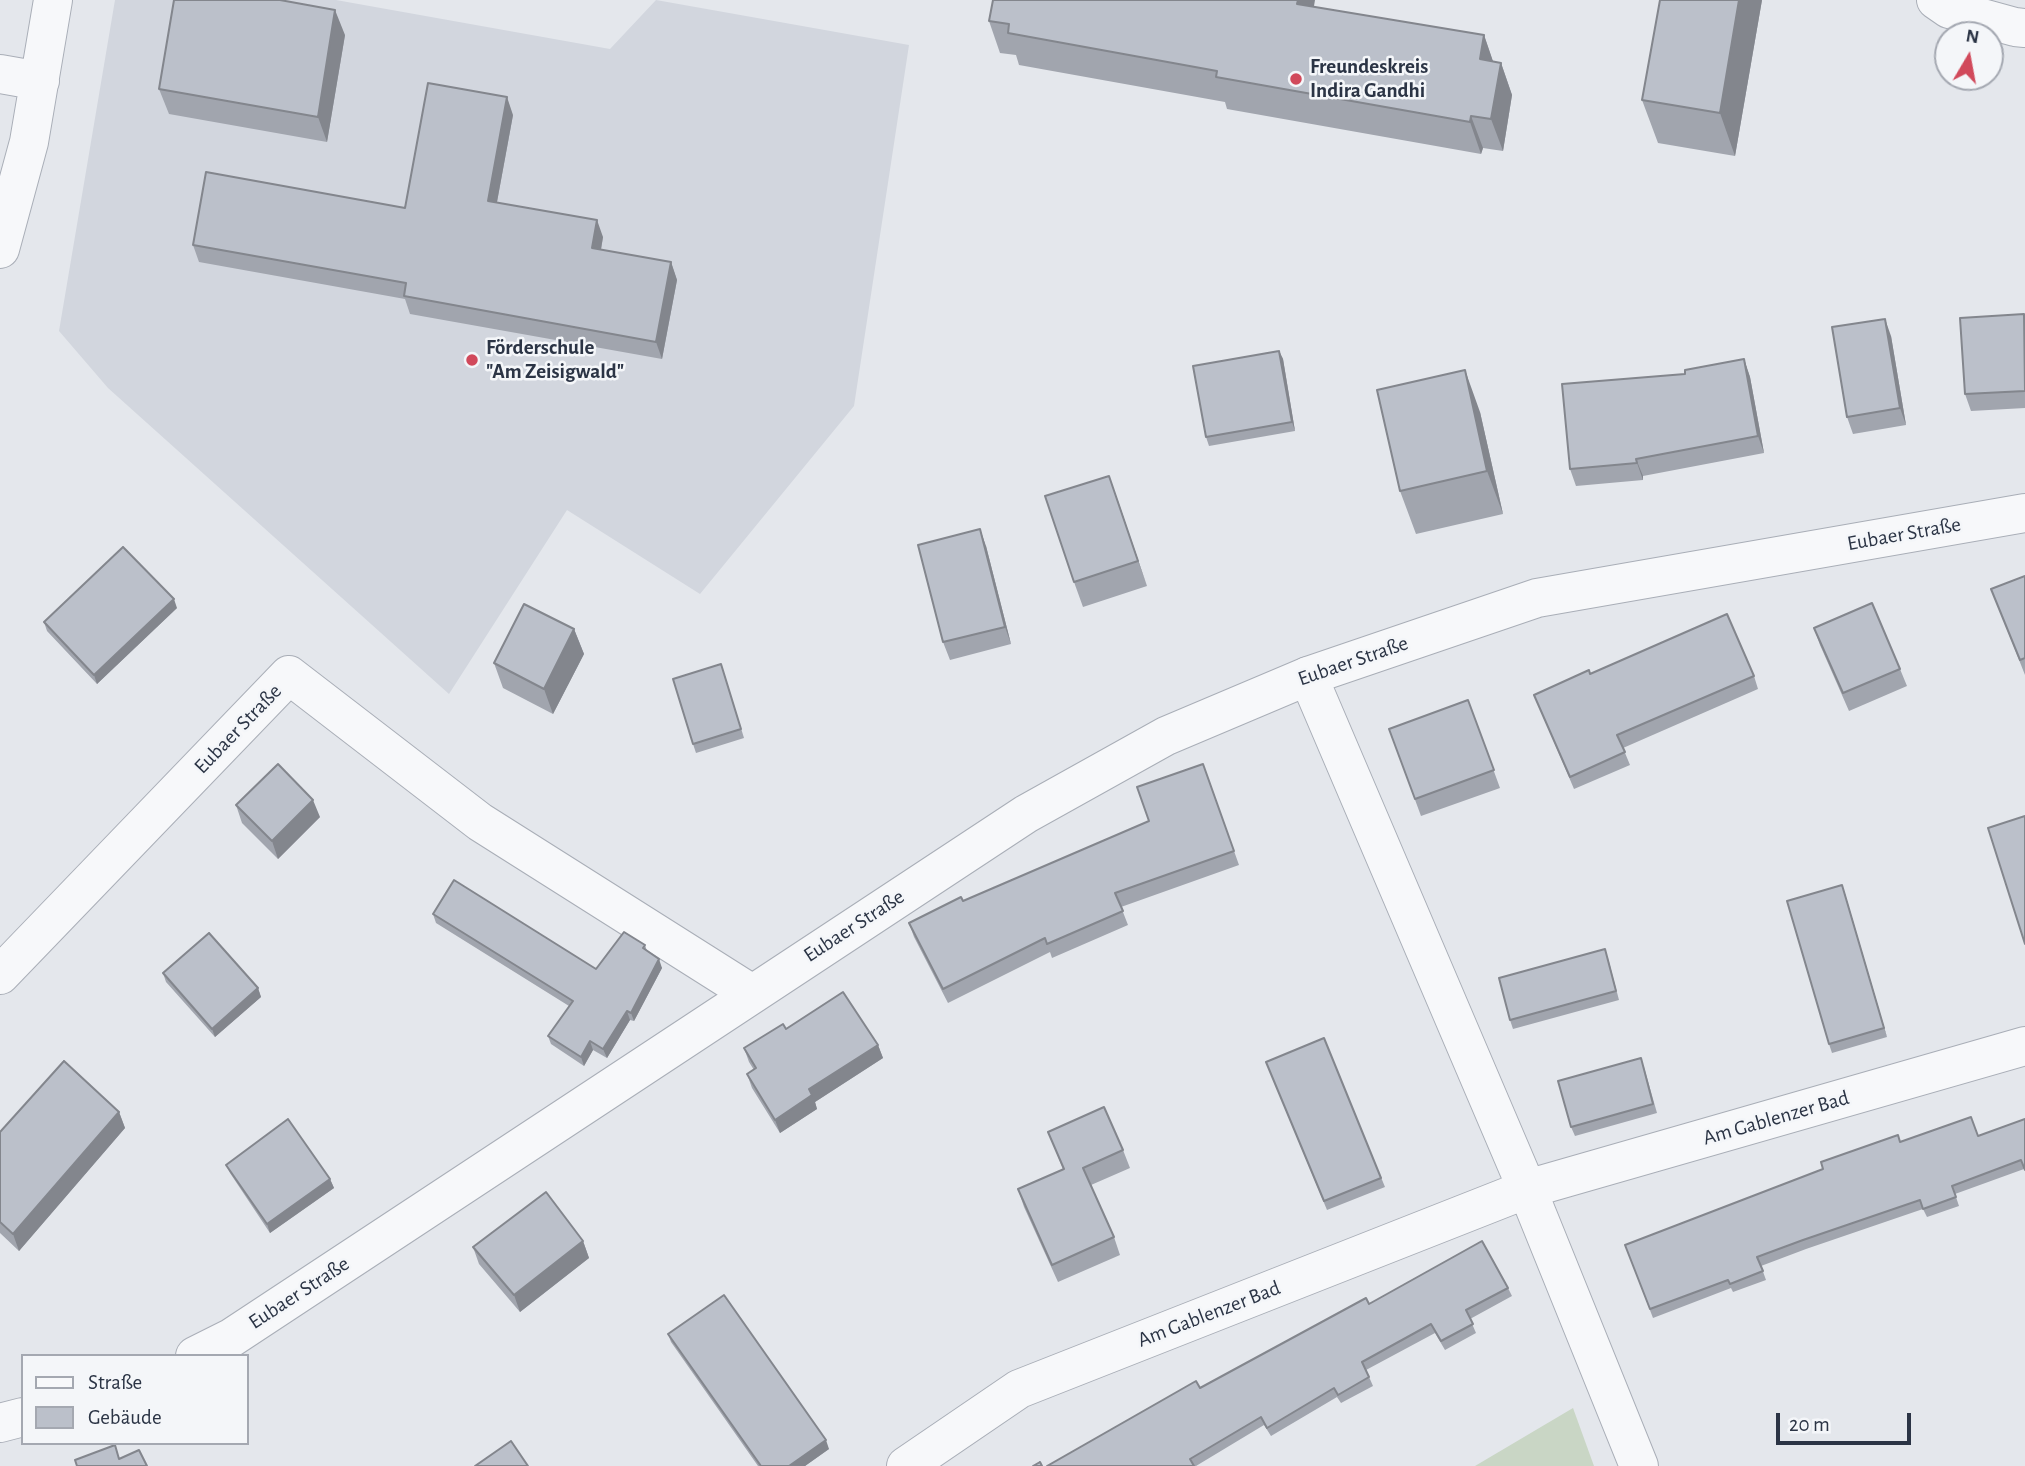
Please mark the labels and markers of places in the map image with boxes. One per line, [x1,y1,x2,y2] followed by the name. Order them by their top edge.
[1310,54,1428,104] place label: Freundeskreis Indira Gandhi
[1288,71,1304,87] marker: Freundeskreis Indira Gandhi
[486,335,624,385] place label: Förderschule "Am Zeisigwald"
[464,352,480,368] marker: Förderschule "Am Zeisigwald"

